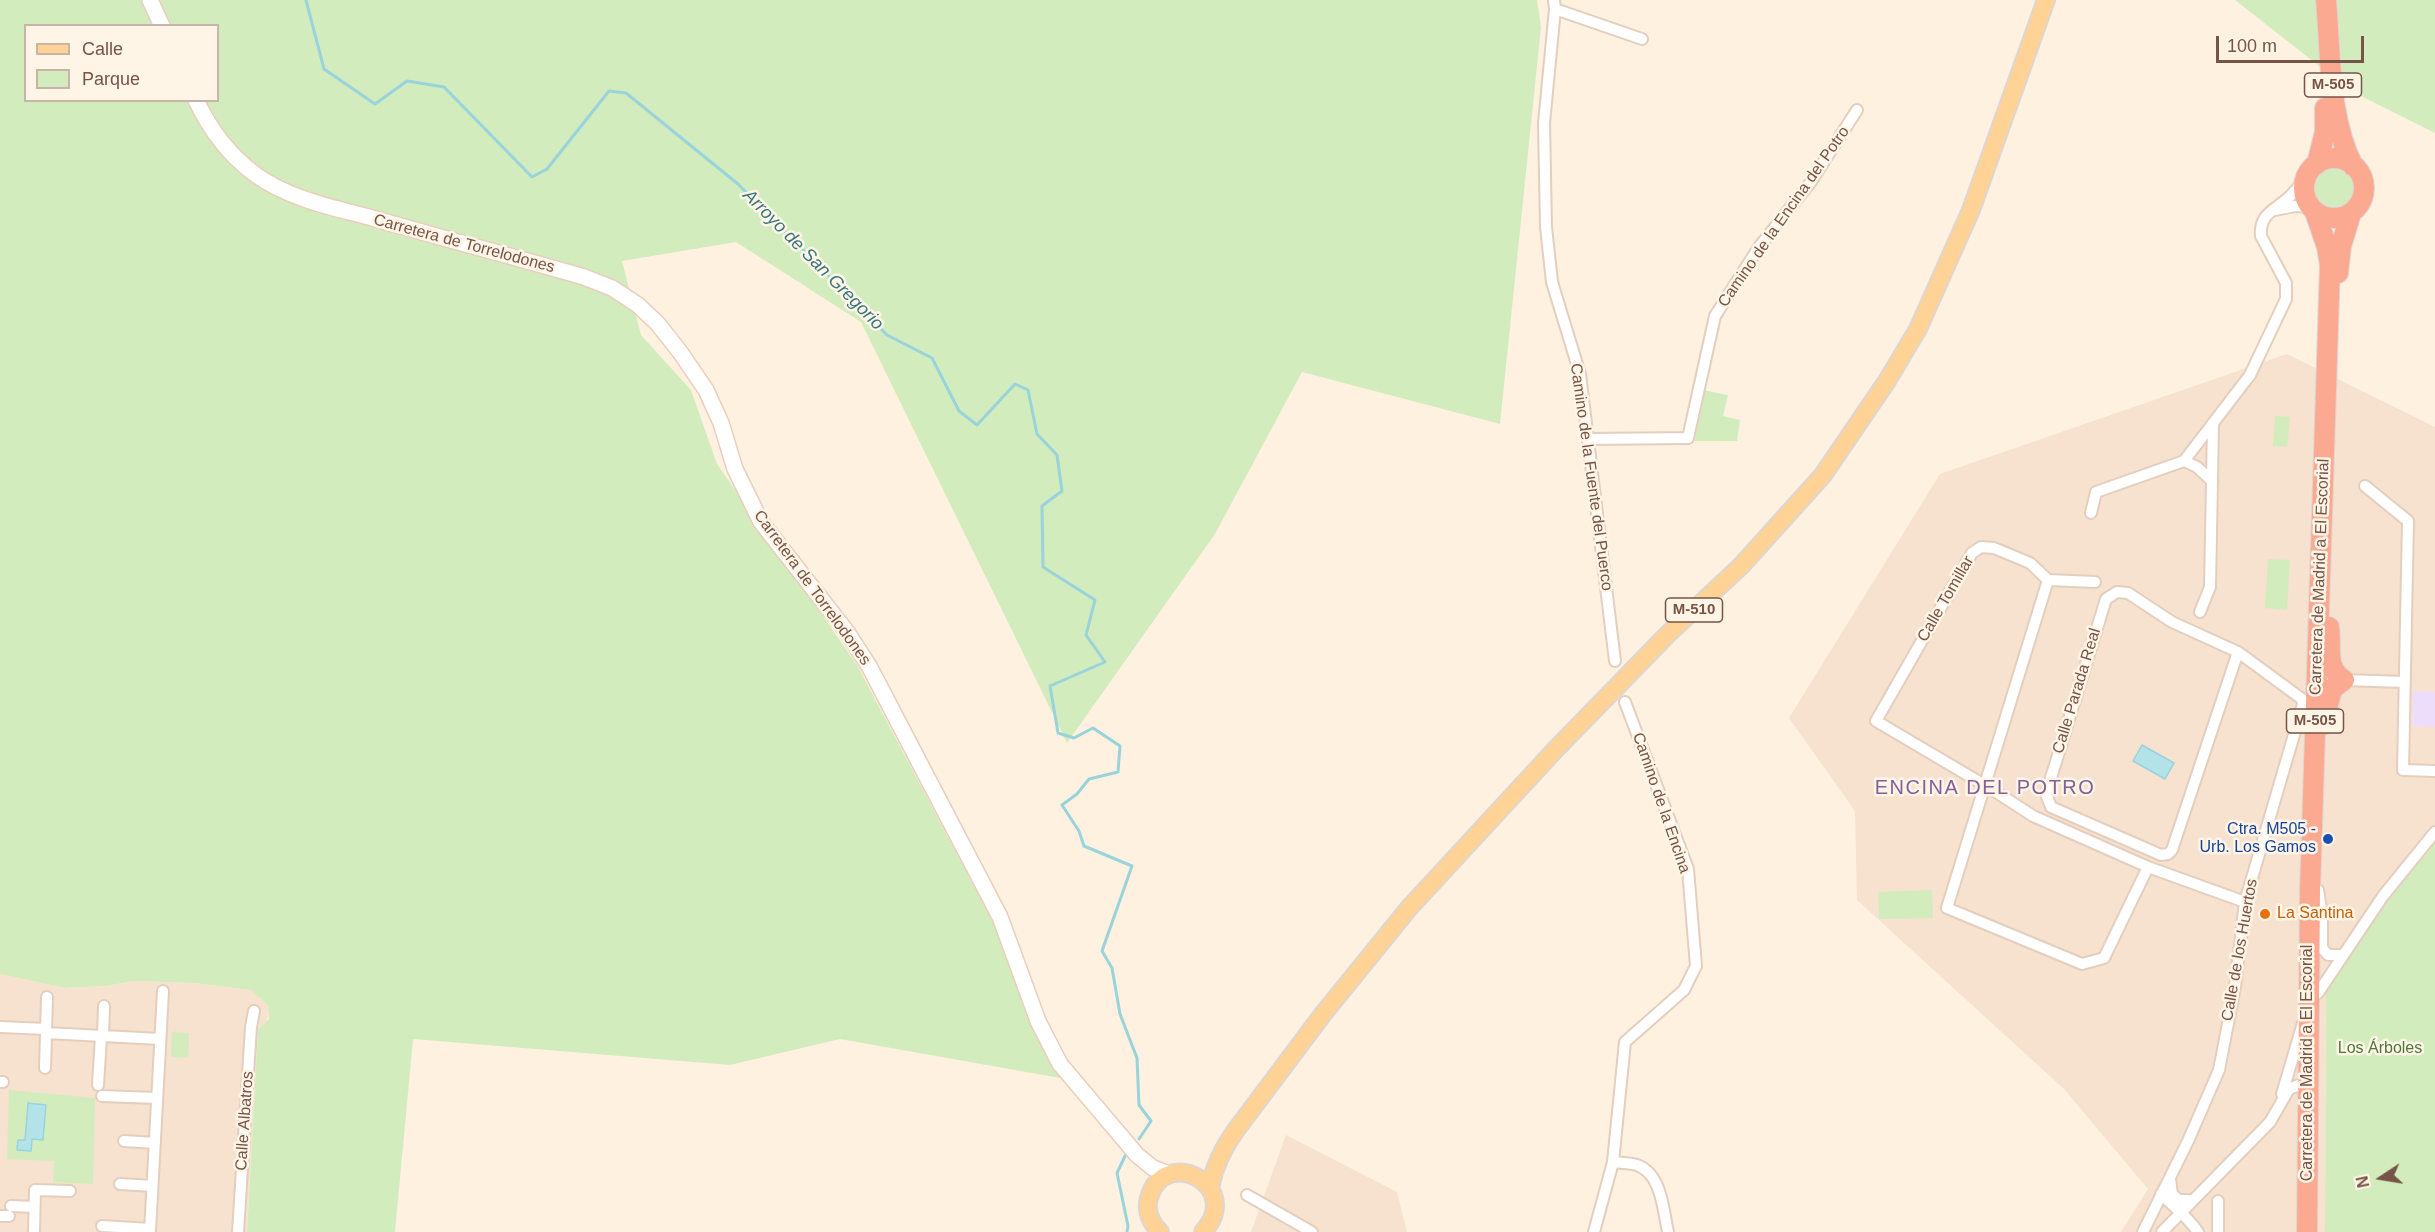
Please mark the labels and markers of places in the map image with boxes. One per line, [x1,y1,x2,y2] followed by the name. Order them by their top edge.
[2200,820,2316,858] place label: Ctra. M505 - Urb. Los Gamos
[2321,832,2335,846] marker: Ctra. M505 - Urb. Los Gamos
[2277,904,2354,924] place label: La Santina
[2258,907,2272,921] marker: La Santina

